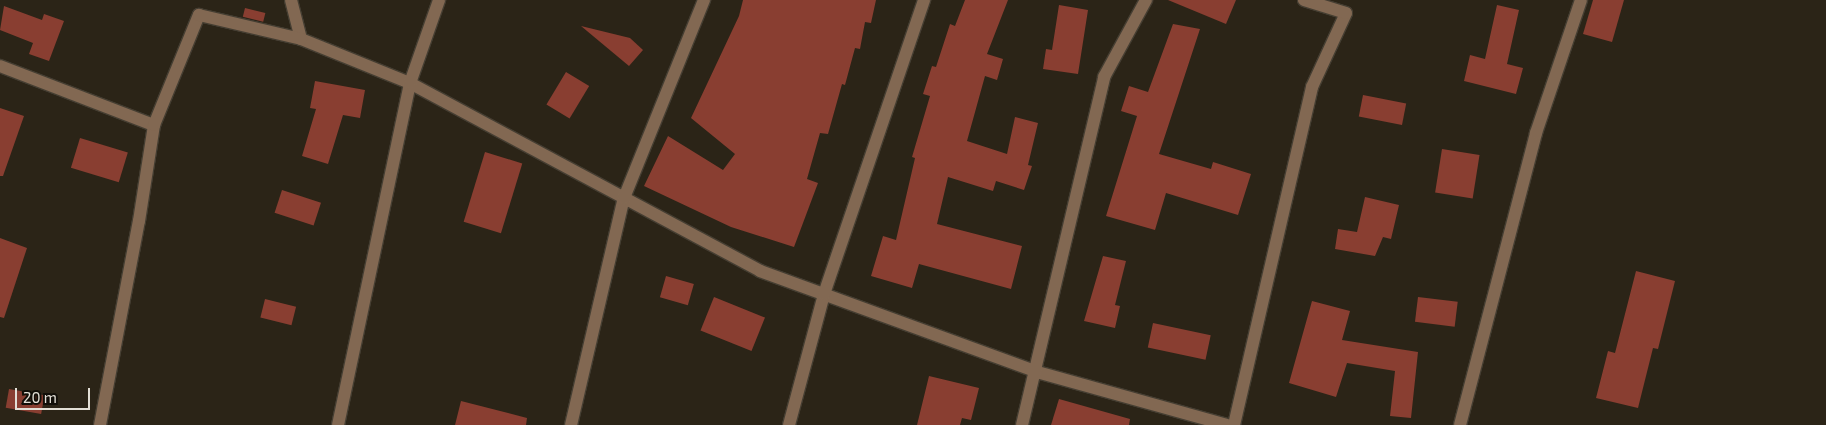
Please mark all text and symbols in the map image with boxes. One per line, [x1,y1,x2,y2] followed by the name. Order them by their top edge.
[18,378,92,410] scale bar
[23,388,57,406] text: 20 m

